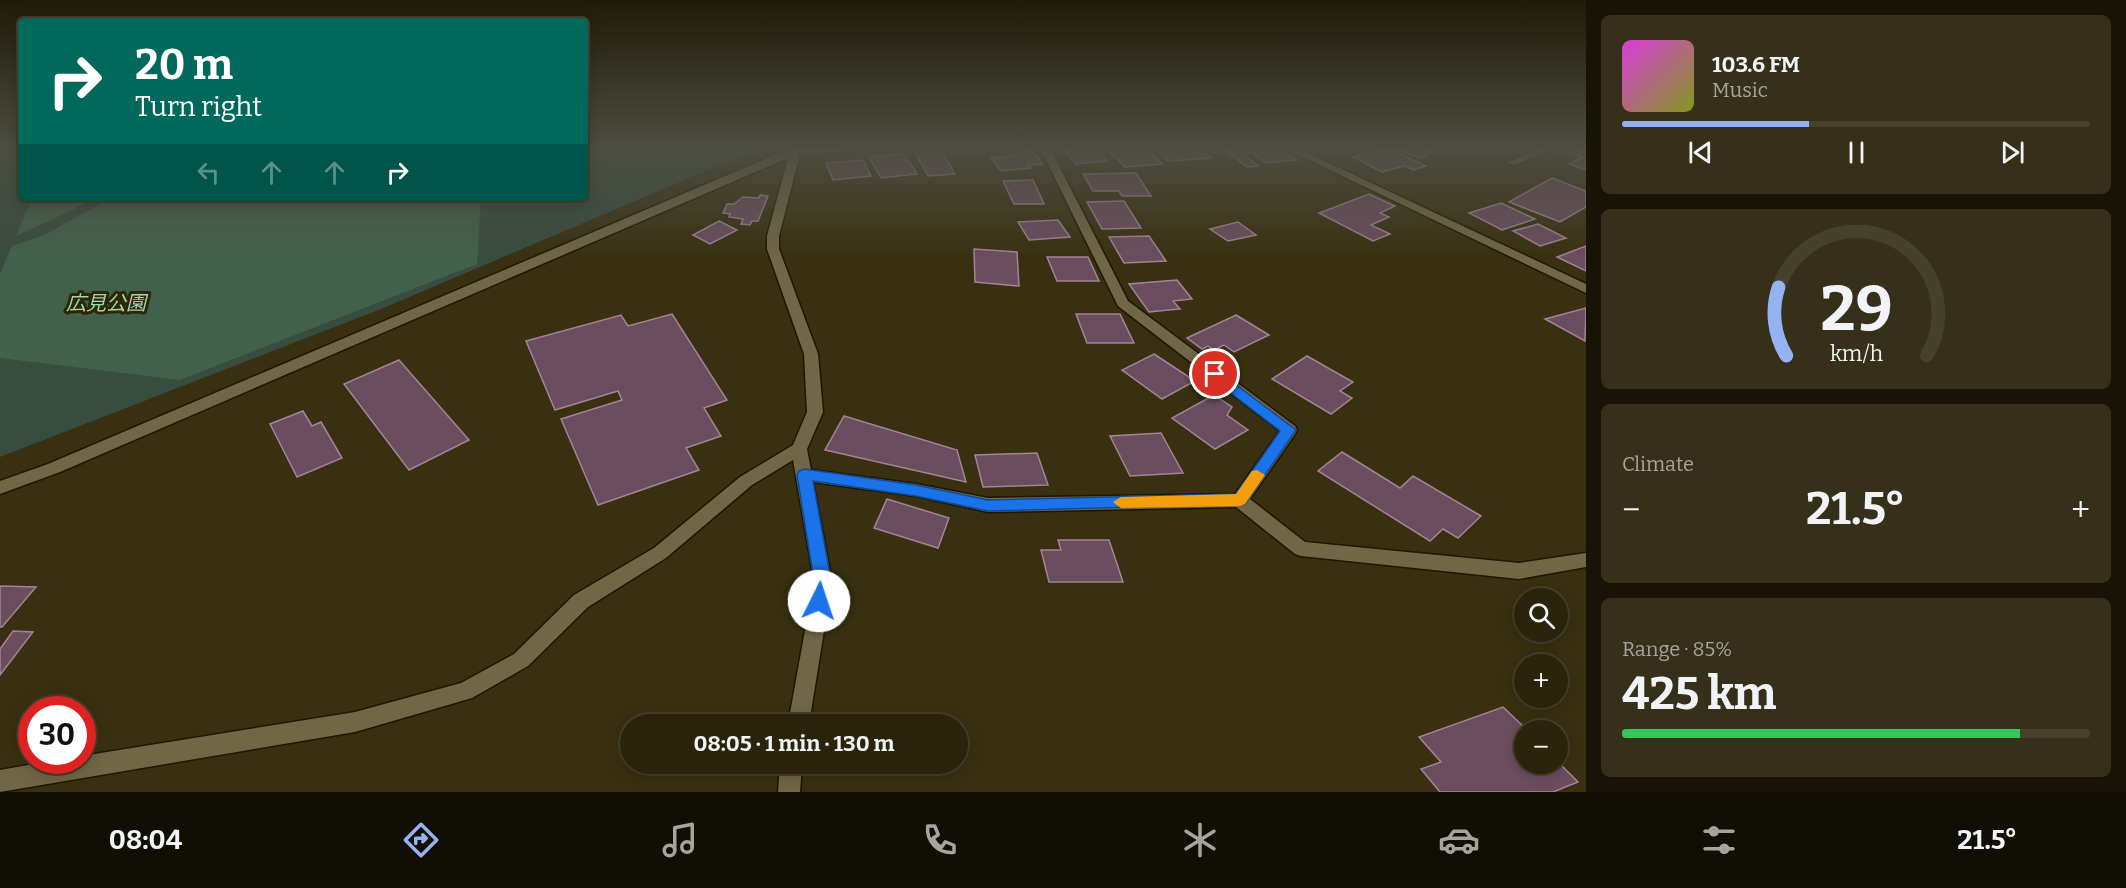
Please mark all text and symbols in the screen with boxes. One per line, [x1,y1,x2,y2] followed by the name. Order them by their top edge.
[135,40,233,90] text: 20 m
[36,42,114,120] icon: right
[1712,51,1800,78] text: 103.6 FM
[1712,78,1768,102] text: Music
[135,91,262,123] text: Turn right
[1684,136,1717,169] icon: previous
[1840,136,1873,169] icon: pause
[1996,136,2029,169] icon: next
[192,156,225,189] icon: left
[255,156,288,189] icon: ahead
[318,156,351,189] icon: ahead
[381,156,414,189] icon: right
[1820,272,1892,347] text: 29
[66,291,149,315] park label: 広見公園
[1829,341,1883,367] text: km/h
[1189,348,1240,399] pin
[1198,357,1231,390] icon: arrive
[1622,452,1694,476] text: Climate
[1806,482,1905,536] text: 21.5°
[1622,490,1640,530] text: −
[2071,490,2090,530] text: +
[787,569,851,633] position arrow
[1514,588,1568,774] map controls
[1514,588,1568,642] button: search
[1622,637,1732,661] text: Range · 85%
[1514,654,1568,708] button: +
[1622,667,1777,721] text: 425 km
[18,696,96,774] speed limit sign: 30
[1514,720,1568,774] button: −
[693,730,895,757] text: 08:05 · 1 min · 130 m
[400,819,442,861] icon: directions
[659,819,701,861] icon: music
[919,819,961,861] icon: phone
[1179,819,1221,861] icon: climate
[1438,819,1480,861] icon: car
[1698,819,1740,861] icon: filters
[109,824,182,856] text: 08:04
[1957,824,2017,856] text: 21.5°

